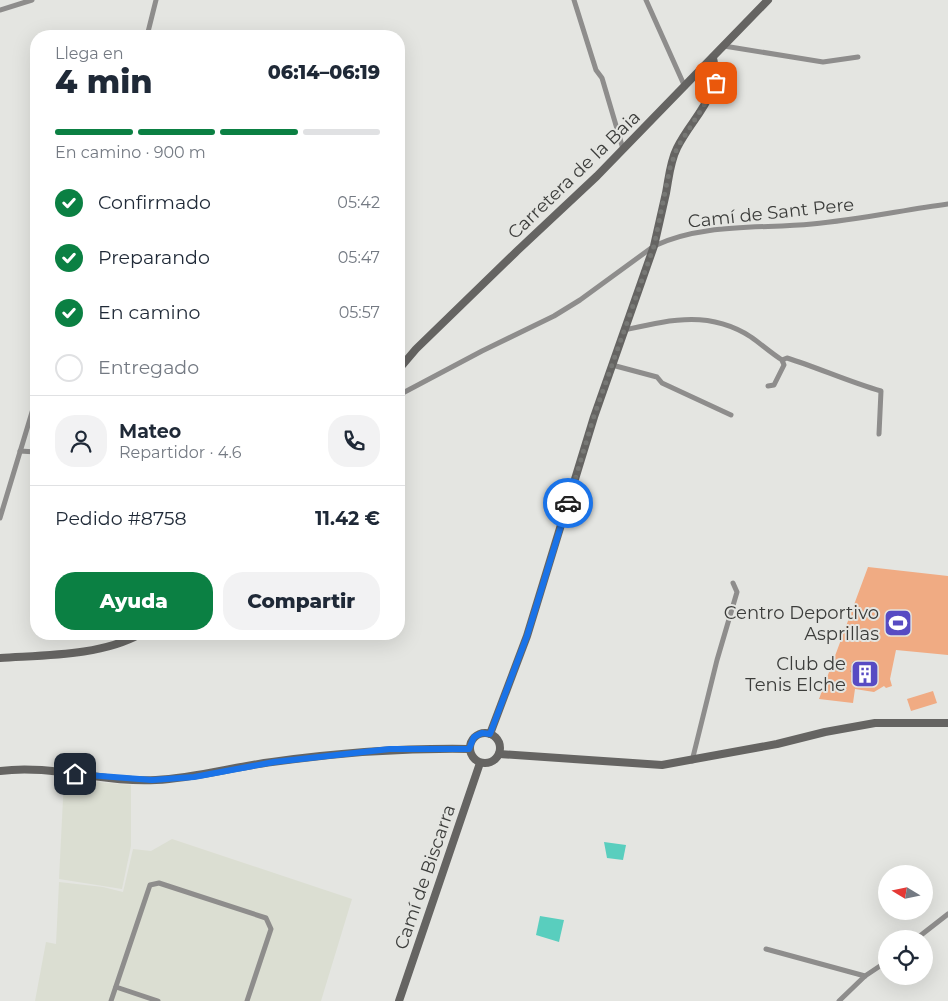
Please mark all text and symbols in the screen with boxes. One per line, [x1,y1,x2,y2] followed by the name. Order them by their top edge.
[55,44,123,63] text: Llega en
[268,61,380,84] text: 06:14–06:19
[55,62,152,101] text: 4 min
[695,62,737,104] pin
[702,69,730,97] icon: bag
[503,106,645,244] street label: Carretera de la Baia
[55,143,206,162] text: En camino · 900 m
[55,189,83,217] icon: check
[98,191,211,214] text: Confirmado
[337,193,380,212] text: 05:42
[687,193,855,233] street label: Camí de Sant Pere
[55,244,83,272] icon: check
[98,246,210,269] text: Preparando
[338,248,380,267] text: 05:47
[55,299,83,327] icon: check
[98,301,200,324] text: En camino
[339,303,380,322] text: 05:57
[98,356,199,379] text: Entregado
[55,415,107,467] button: person
[328,415,380,467] button: phone
[119,420,181,443] text: Mateo
[119,443,242,462] text: Repartidor · 4.6
[543,478,593,528] courier
[554,489,582,517] icon: car
[55,507,187,530] text: Pedido #8758
[315,507,380,530] text: 11.42 €
[55,572,213,630] button: Ayuda
[223,572,380,630] button: Compartir
[724,602,879,645] place label: Centro Deportivo Asprillas
[883,608,913,638] sports icon: Centro Deportivo Asprillas
[745,653,846,696] place label: Club de Tenis Elche
[850,659,880,689] building icon: Club de Tenis Elche
[54,753,96,795] pin
[61,760,89,788] icon: home
[390,802,460,952] street label: Camí de Biscarra
[878,865,932,920] north arrow
[878,865,933,985] map controls
[878,930,933,985] button: locate

